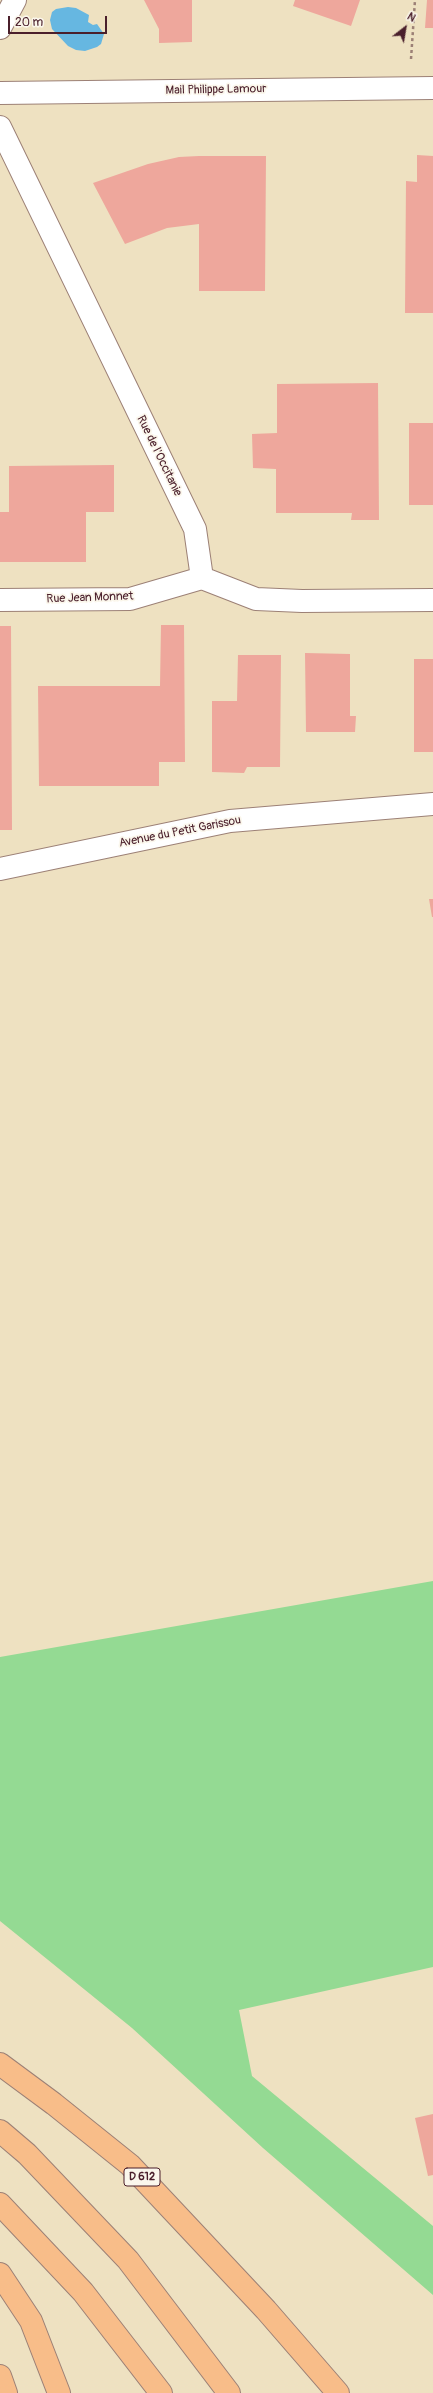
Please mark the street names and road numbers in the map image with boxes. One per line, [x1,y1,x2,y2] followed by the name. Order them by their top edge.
[165,82,267,98] street label: Mail Philippe Lamour
[133,413,185,499] street label: Rue de l'Occitanie
[46,589,134,607] street label: Rue Jean Monnet
[118,813,242,851] street label: Avenue du Petit Garissou
[124,2168,160,2186] road number: D 612

